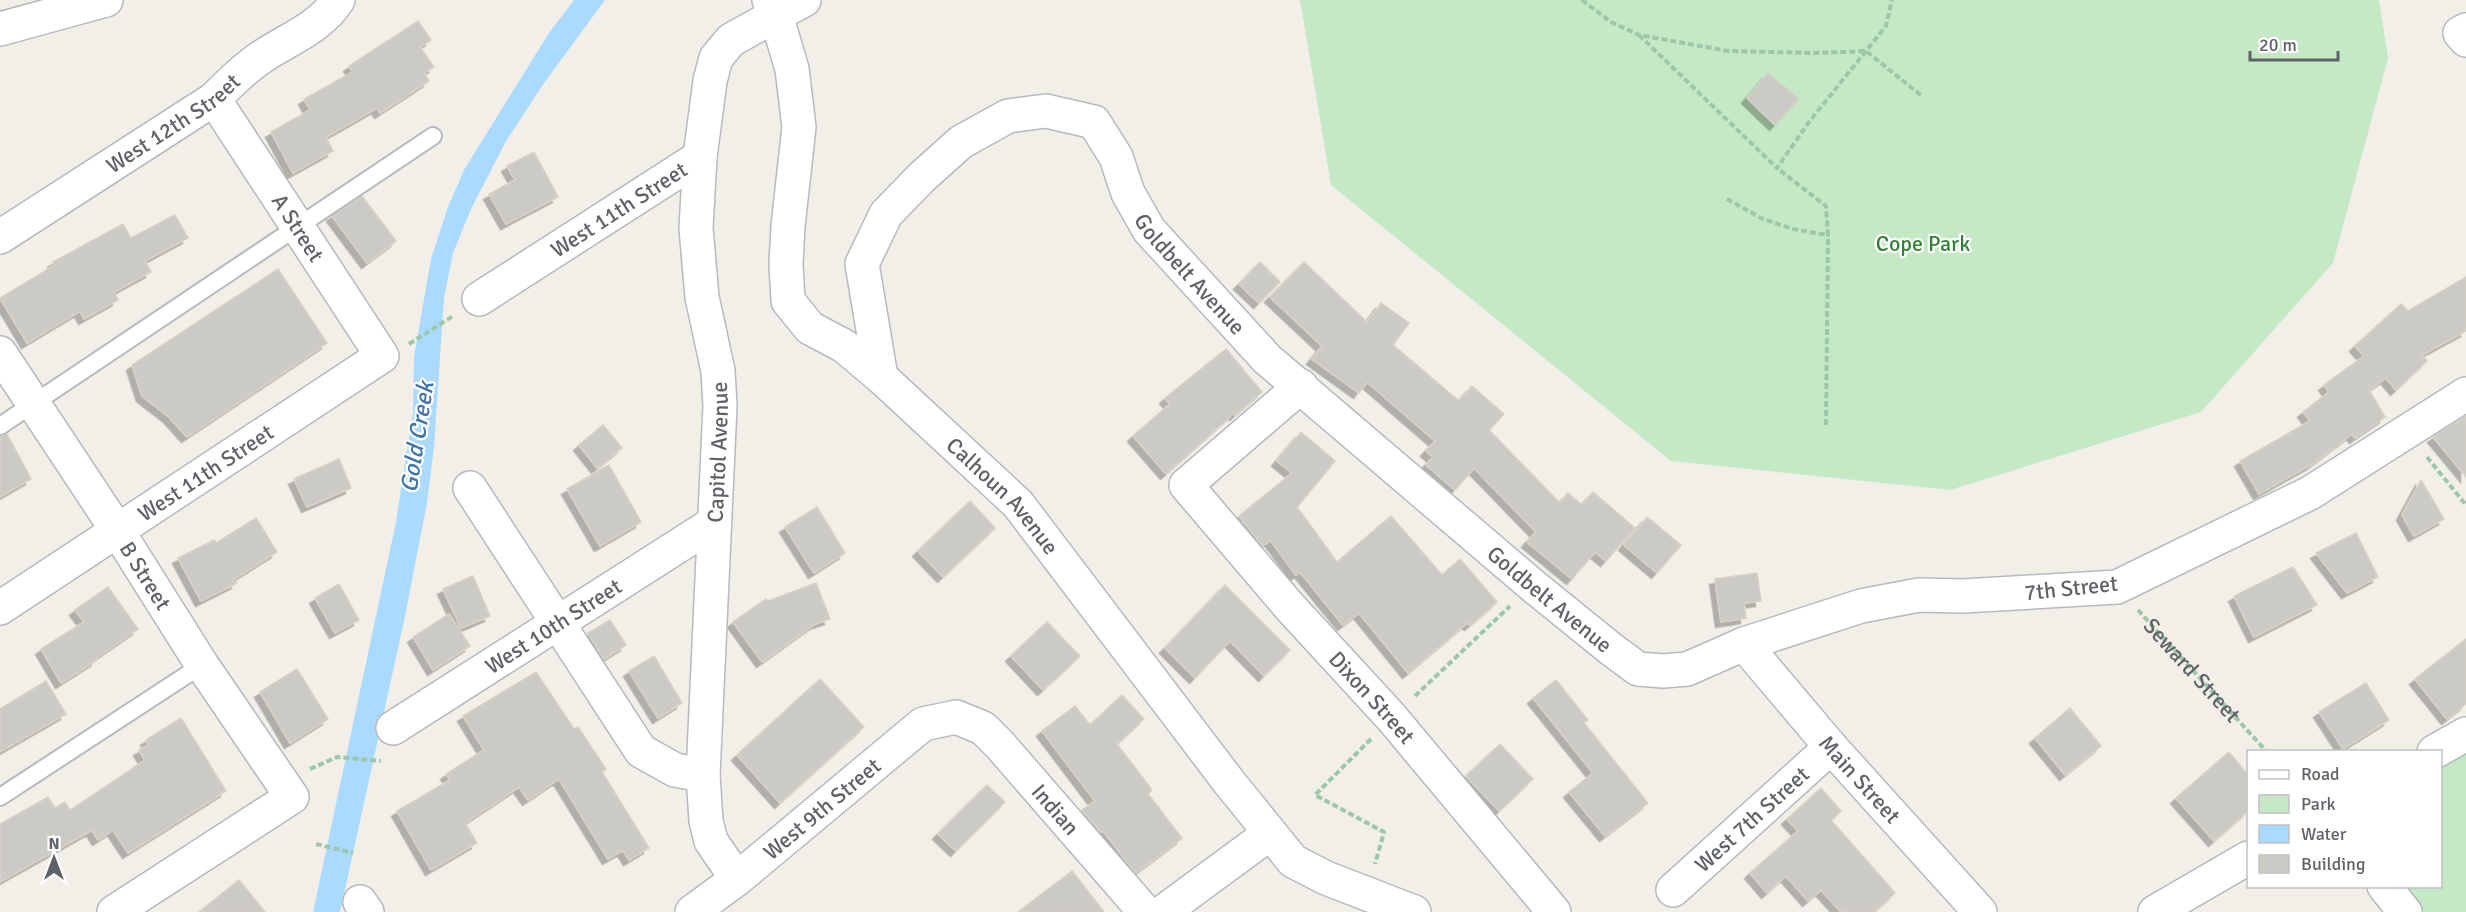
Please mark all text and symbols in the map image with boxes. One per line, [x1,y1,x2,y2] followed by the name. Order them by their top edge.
[2250,24,2338,62] scale bar
[2259,34,2297,56] text: 20 m
[101,67,246,179] street label: West 12th Street
[545,155,692,263] street label: West 11th Street
[266,189,330,267] street label: A Street
[1129,208,1251,340] street label: Goldbelt Avenue
[1876,230,1970,257] park label: Cope Park
[393,378,441,495] water label: Gold Creek
[701,381,734,523] street label: Capitol Avenue
[133,418,278,527] street label: West 11th Street
[941,431,1065,560] street label: Calhoun Avenue
[114,536,177,615] street label: B Street
[1482,540,1618,658] street label: Goldbelt Avenue
[2023,570,2119,606] street label: 7th Street
[480,572,627,679] street label: West 10th Street
[2138,612,2247,728] street label: Seward Street
[1323,645,1421,749] street label: Dixon Street
[1813,730,1907,829] street label: Main Street
[2247,750,2442,888] legend
[757,752,886,865] street label: West 9th Street
[1689,760,1815,877] street label: West 7th Street
[2301,763,2340,785] text: Road
[1026,778,1085,841] street label: Indian
[2301,793,2336,815] text: Park
[2301,823,2347,845] text: Water
[24,828,84,888] north arrow
[48,834,60,854] text: N
[2301,853,2365,875] text: Building

